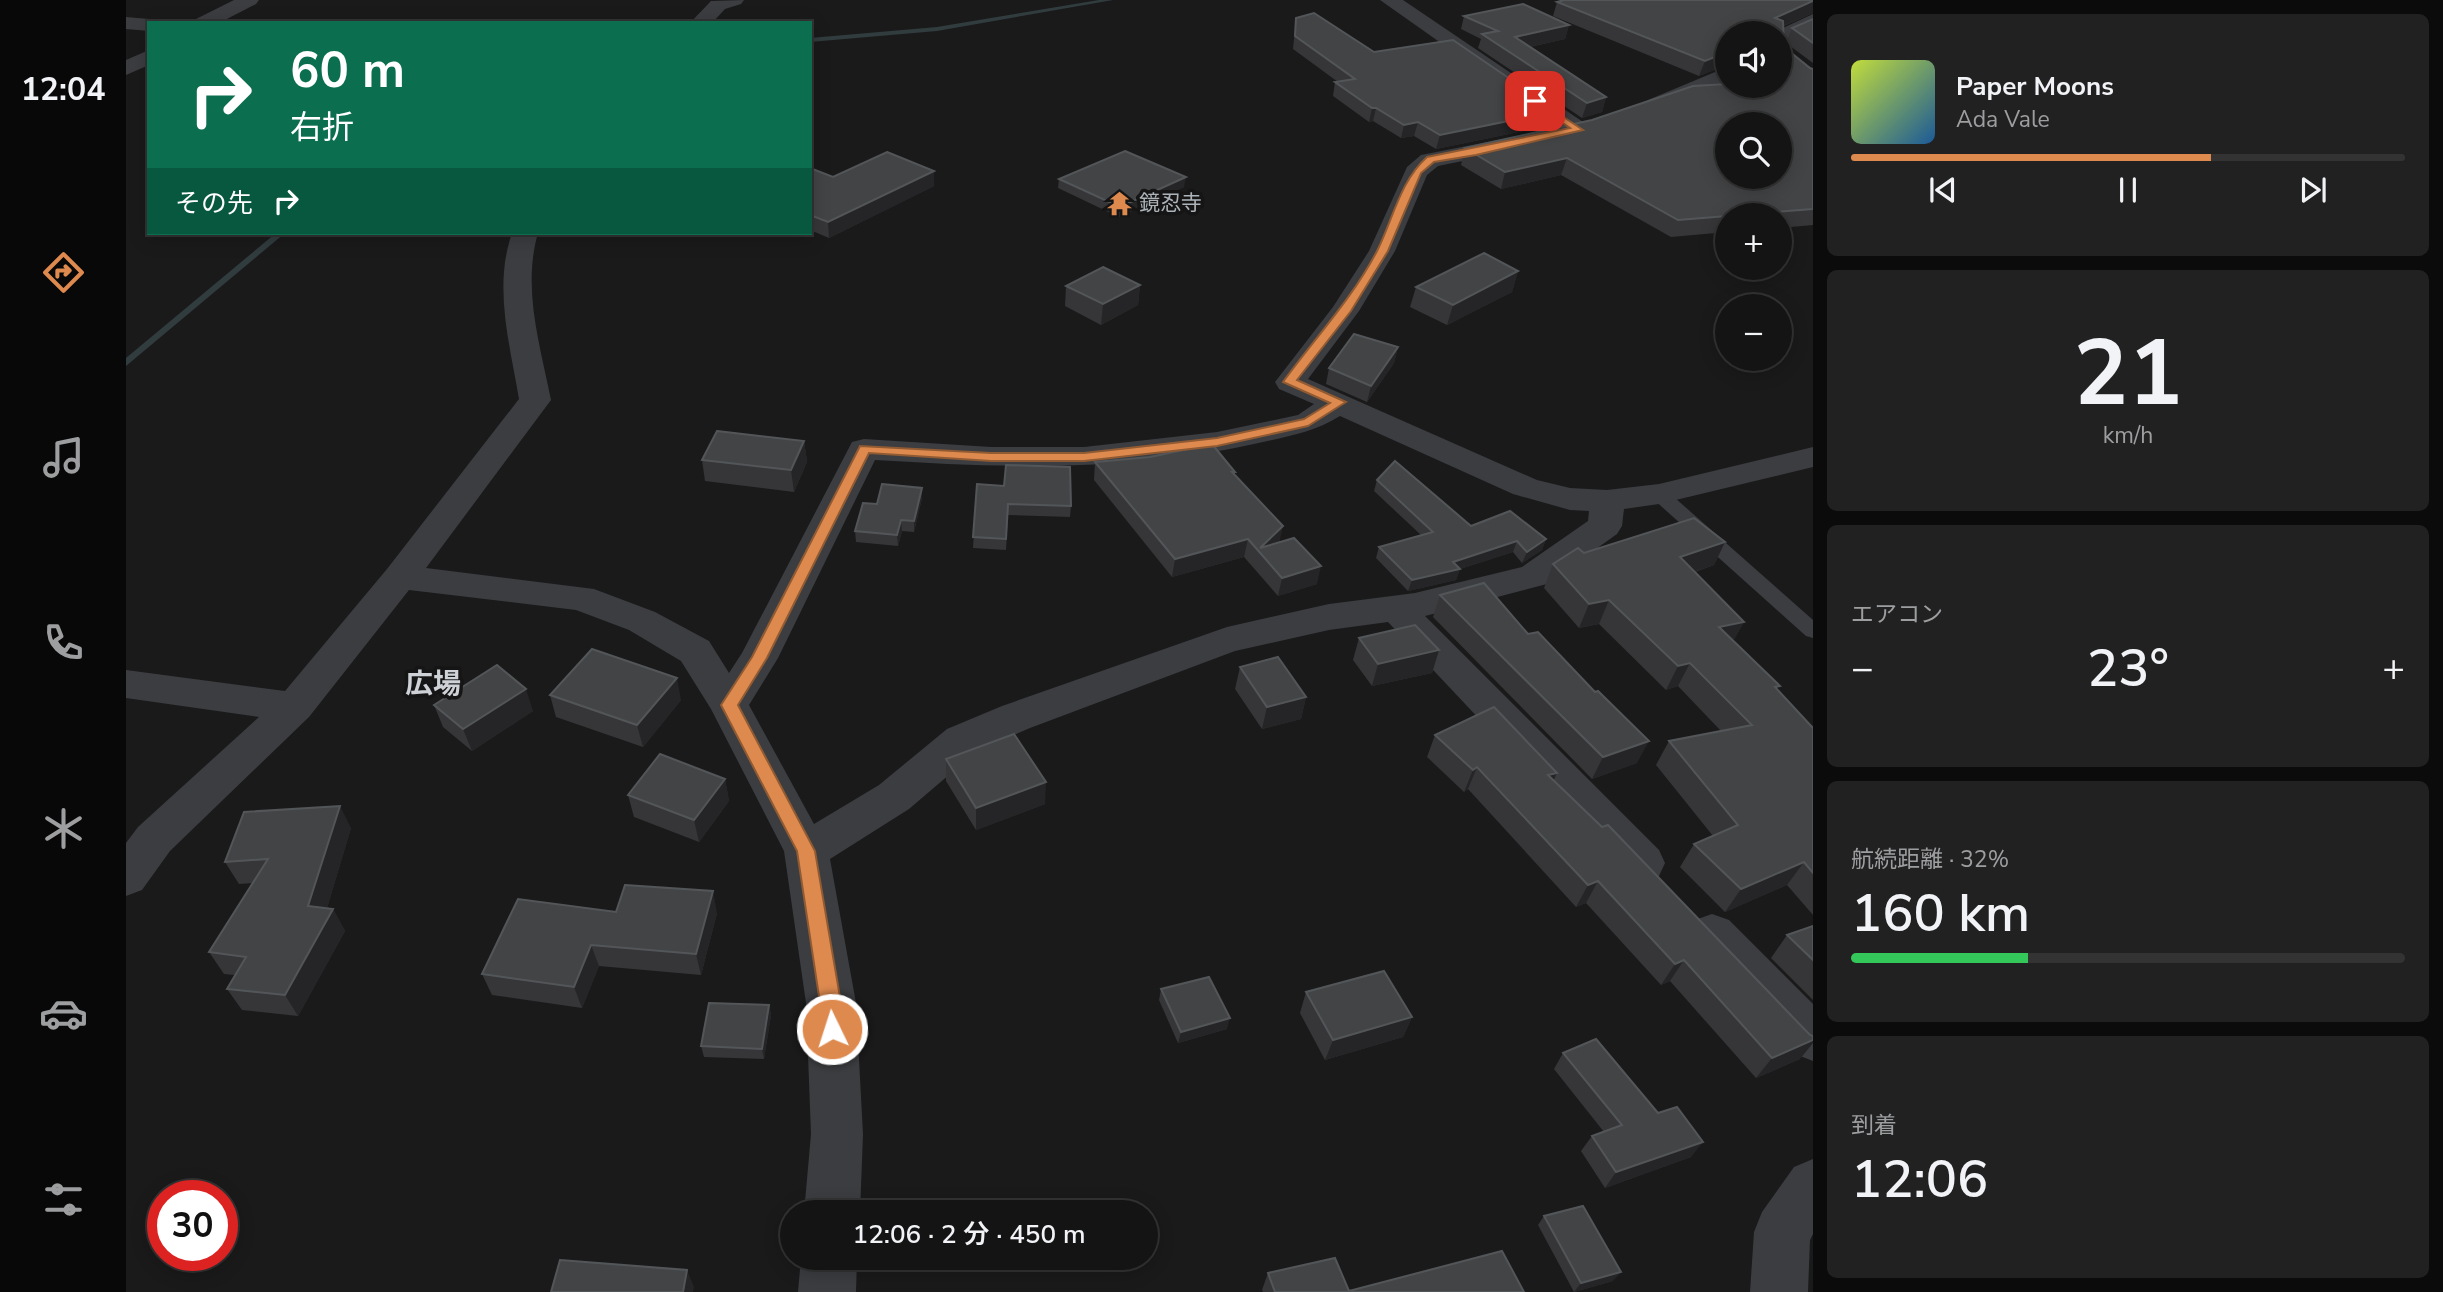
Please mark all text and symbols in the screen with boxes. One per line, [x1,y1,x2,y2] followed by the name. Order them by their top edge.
[1715,21,1792,371] map controls
[1715,21,1792,98] button: sound
[290,37,405,104] text: 60 m
[175,49,266,140] icon: right
[21,68,105,111] text: 12:04
[1956,69,2114,104] text: Paper Moons
[1505,71,1565,131] pin
[1516,82,1554,120] icon: arrive
[1956,104,2050,135] text: Ada Vale
[290,106,354,149] text: 右折
[1715,112,1792,189] button: search
[1924,171,1962,209] icon: previous
[2109,171,2147,209] icon: pause
[2294,171,2332,209] icon: next
[267,182,305,220] icon: right
[175,186,253,221] text: その先
[1105,189,1133,217] temple icon: 鏡忍寺
[1139,189,1202,217] place label: 鏡忍寺
[1715,203,1792,280] button: +
[39,248,88,297] icon: directions
[1715,294,1792,371] button: −
[2073,312,2183,436] text: 21
[2103,420,2153,451] text: km/h
[39,433,88,482] icon: music
[1851,599,1943,630] text: エアコン
[39,618,88,667] icon: phone
[2087,633,2169,704] text: 23°
[1851,643,1874,694] text: −
[2382,643,2405,694] text: +
[405,665,461,703] district label: 広場
[39,804,88,853] icon: climate
[1851,844,2009,875] text: 航続距離 · 32%
[1851,878,2030,949] text: 160 km
[39,989,88,1038] icon: car
[795,992,869,1066] position arrow
[1851,1110,1897,1141] text: 到着
[1851,1144,1988,1215] text: 12:06
[39,1175,88,1224] icon: filters
[147,1180,238,1271] speed limit sign: 30
[853,1217,1085,1252] text: 12:06 · 2 分 · 450 m

